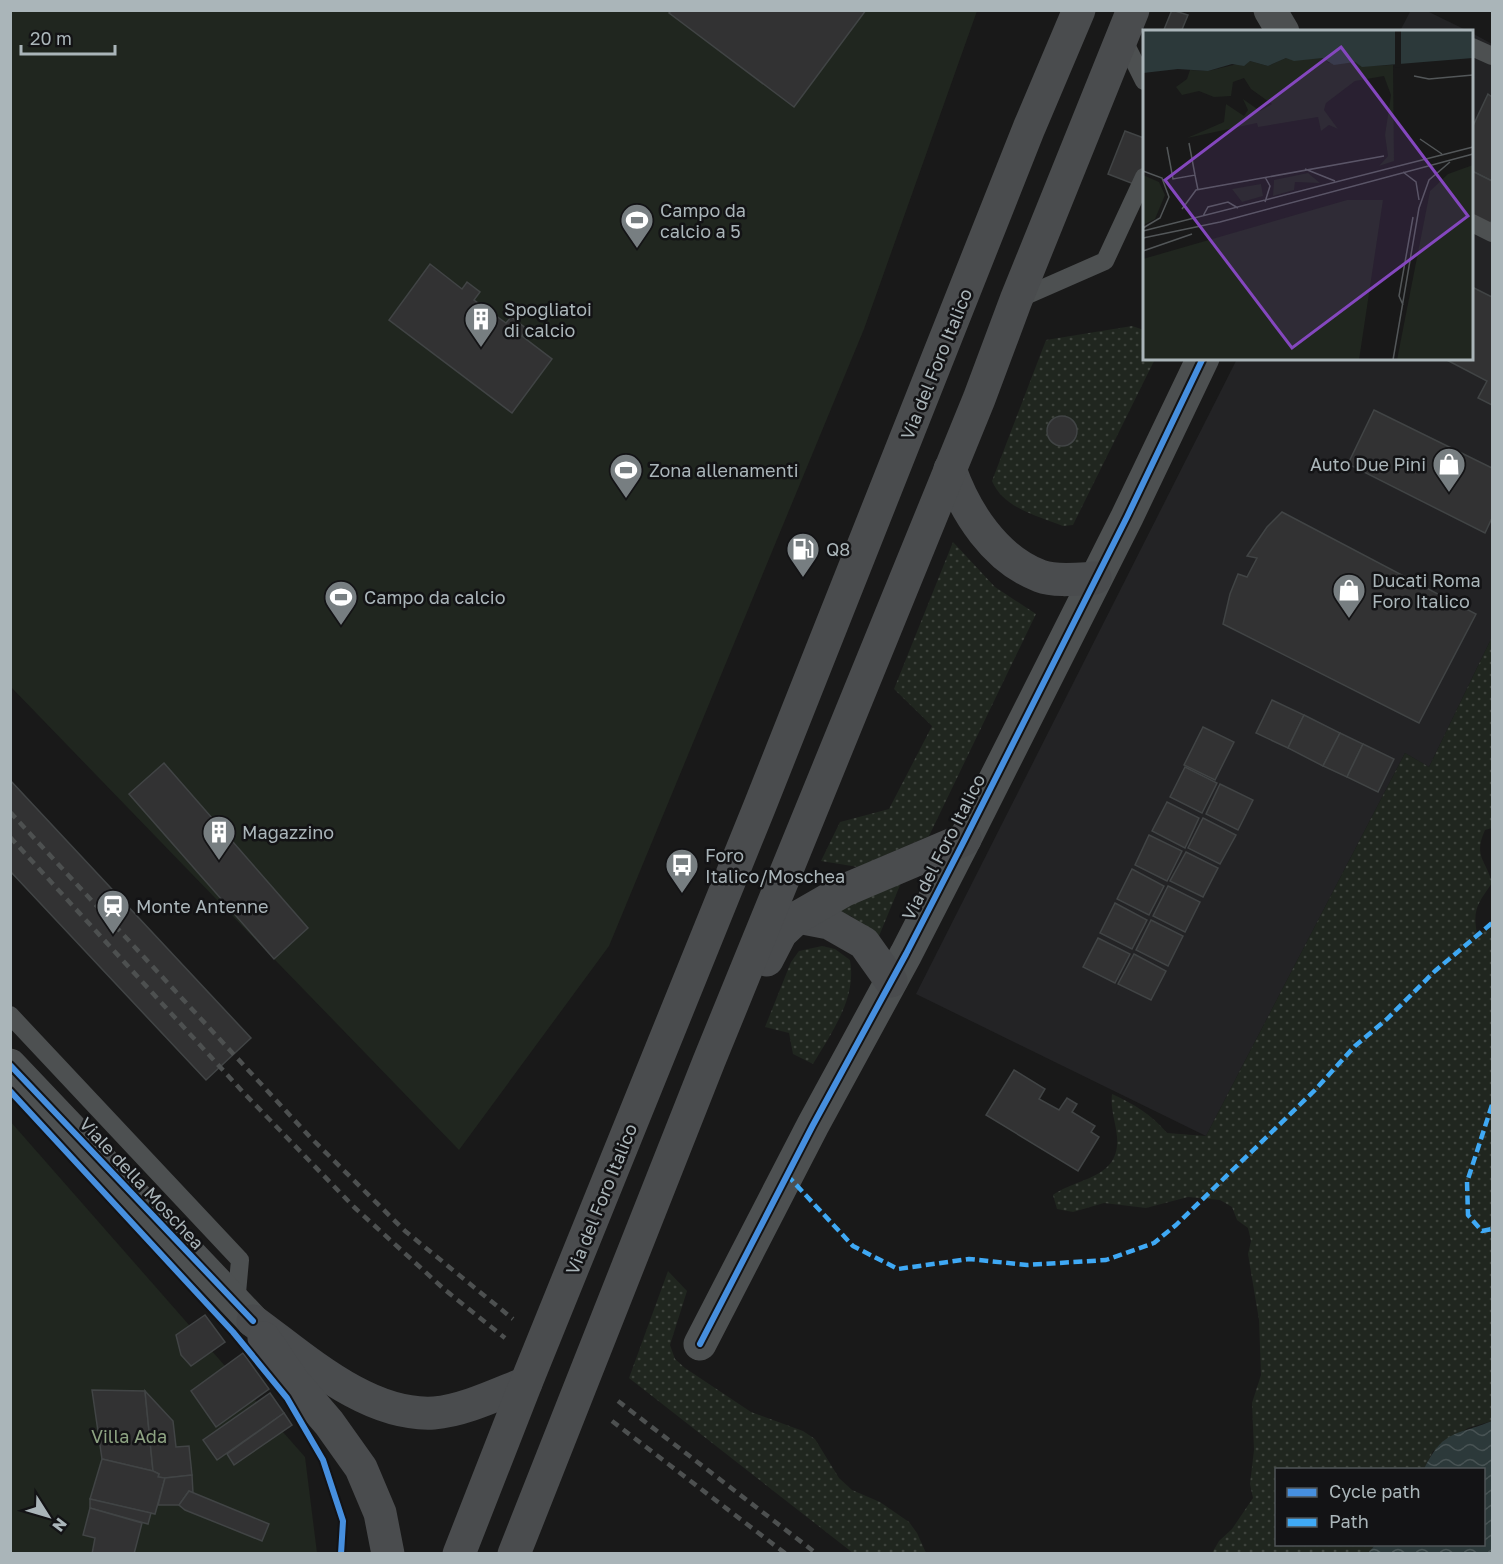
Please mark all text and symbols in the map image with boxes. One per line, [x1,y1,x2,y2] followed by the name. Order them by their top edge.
[21,18,116,56] scale bar
[30,27,72,49] text: 20 m
[1143,30,1473,360] inset map
[660,199,746,242] place label: Campo da calcio a 5
[619,202,655,249] sports icon: Campo da calcio a 5
[896,285,976,443] street label: Via del Foro Italico
[504,298,592,341] place label: Spogliatoi di calcio
[463,301,499,348] building icon: Spogliatoi di calcio
[1431,446,1467,493] shop icon: Auto Due Pini
[608,452,644,499] sports icon: Zona allenamenti
[1310,453,1426,475] place label: Auto Due Pini
[649,459,798,481] place label: Zona allenamenti
[785,531,821,578] fuel station icon: Q8
[826,538,850,560] place label: Q8
[1372,569,1481,612] place label: Ducati Roma Foro Italico
[1331,572,1367,619] shop icon: Ducati Roma Foro Italico
[323,579,359,626] sports icon: Campo da calcio
[364,586,505,608] place label: Campo da calcio
[897,770,989,924] street label: Via del Foro Italico
[201,814,237,861] building icon: Magazzino
[242,821,334,843] place label: Magazzino
[705,844,845,887] place label: Foro Italico/Moschea
[664,847,700,894] bus stop icon: Foro Italico/Moschea
[95,888,131,935] station icon: Monte Antenne
[136,895,268,917] place label: Monte Antenne
[75,1112,209,1254] street label: Viale della Moschea
[561,1120,641,1278] street label: Via del Foro Italico
[91,1425,167,1447] park label: Villa Ada
[1275,1468,1485,1546] legend
[1329,1480,1421,1502] text: Cycle path
[18,1486,78,1546] north arrow
[1329,1510,1369,1532] text: Path
[48,1514,72,1536] text: N

